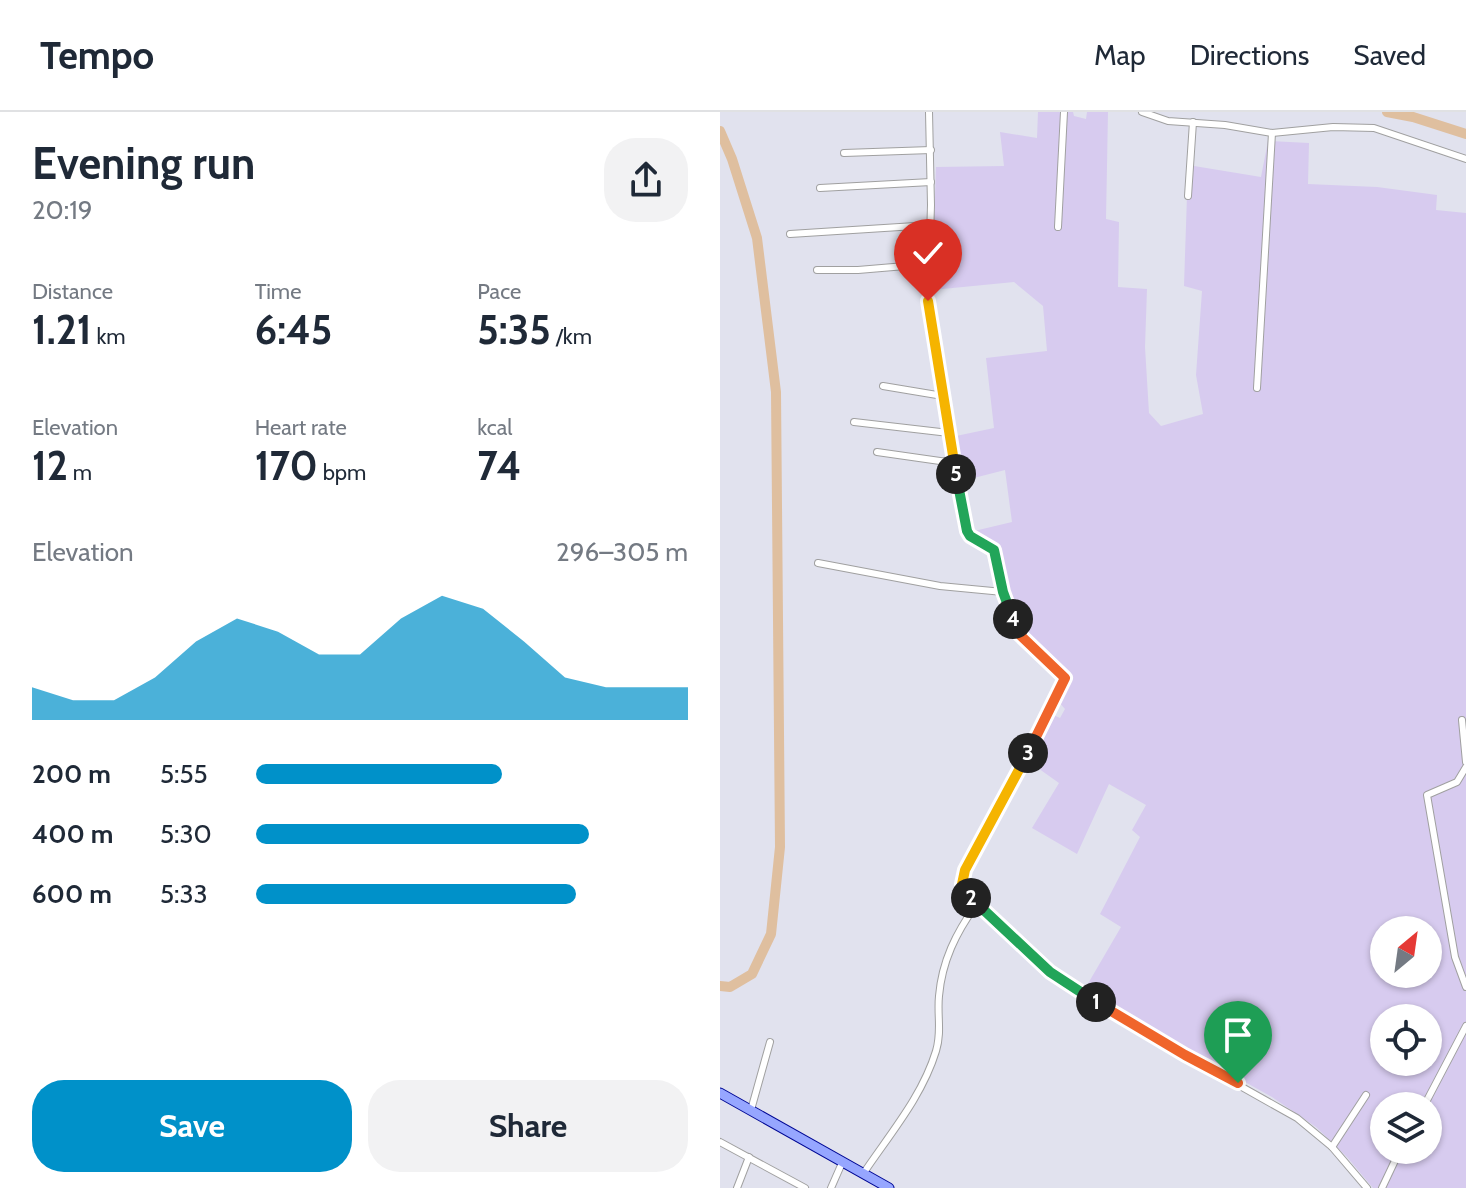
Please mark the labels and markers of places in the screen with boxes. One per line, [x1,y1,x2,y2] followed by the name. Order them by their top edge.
[894,219,962,301] pin
[936,454,976,494] pin: 5
[993,599,1033,639] pin: 4
[1008,733,1048,773] pin: 3
[951,878,991,918] pin: 2
[1076,982,1116,1022] pin: 1
[1204,1001,1272,1083] pin

